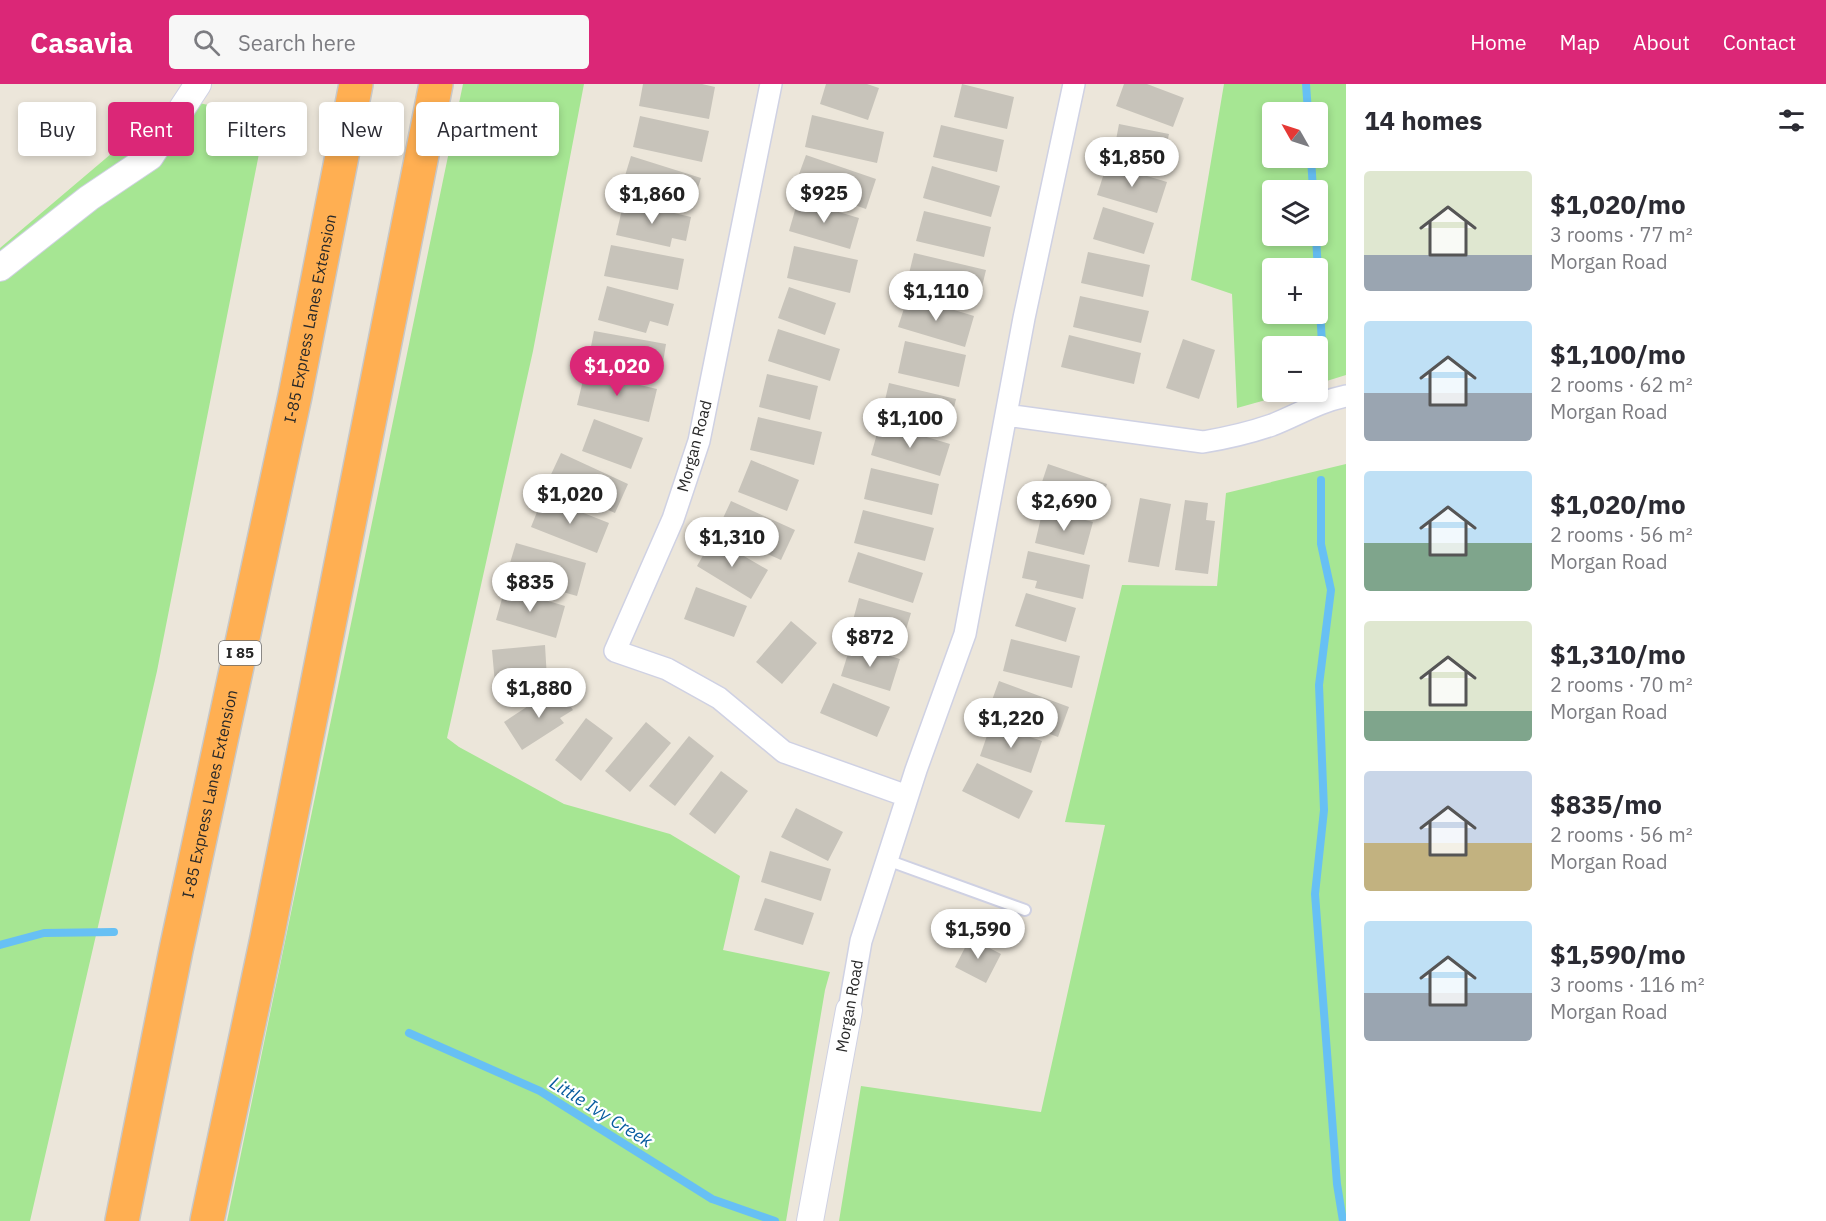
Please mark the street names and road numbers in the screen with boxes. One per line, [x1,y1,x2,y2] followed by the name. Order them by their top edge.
[279,212,340,425] street label: I-85 Express Lanes Extension
[672,398,716,494] street label: Morgan Road
[219,641,261,665] road number: I 85
[177,688,242,900] street label: I-85 Express Lanes Extension
[831,958,867,1054] street label: Morgan Road

